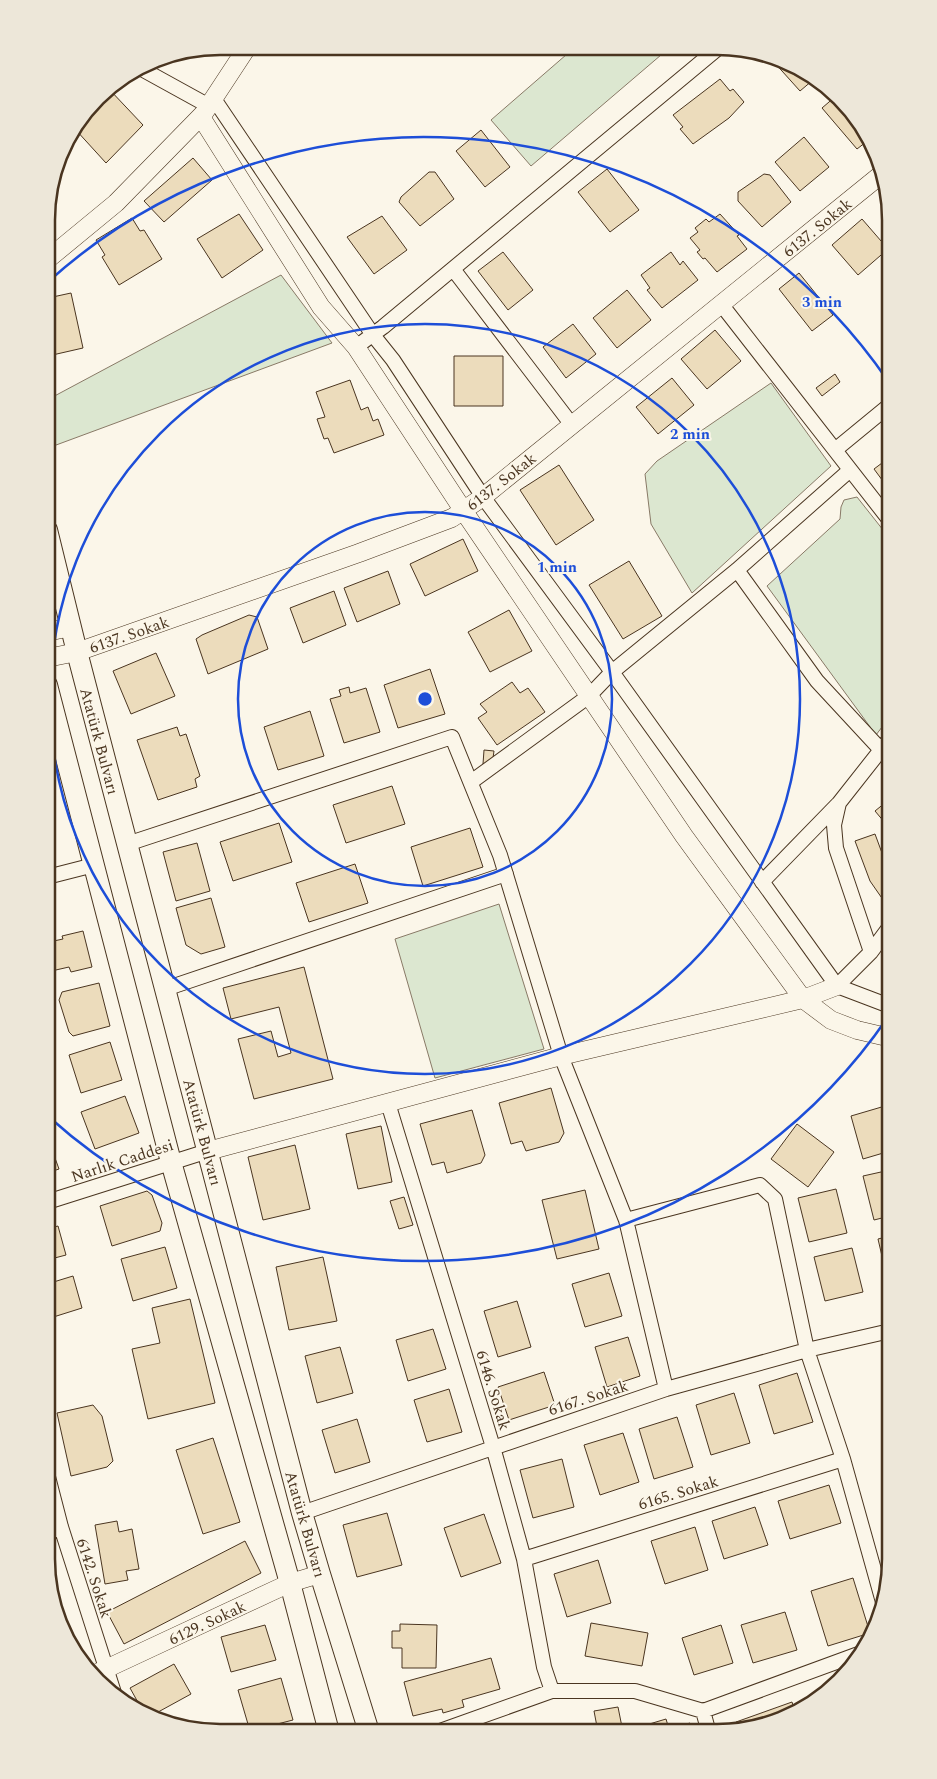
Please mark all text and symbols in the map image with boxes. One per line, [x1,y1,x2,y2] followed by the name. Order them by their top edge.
[778,192,857,263] street label: 6137. Sokak
[802,291,842,314] text: 3 min
[670,423,710,446] text: 2 min
[462,447,542,517] street label: 6137. Sokak
[537,556,577,579] text: 1 min
[86,610,172,660] street label: 6137. Sokak
[73,685,125,797] street label: Atatürk Bulvarı
[416,690,434,708] centre of rings
[176,1076,228,1188] street label: Atatürk Bulvarı
[68,1133,177,1189] street label: Narlık Caddesi
[469,1347,517,1433] street label: 6146. Sokak
[545,1374,631,1422] street label: 6167. Sokak
[278,1468,332,1580] street label: Atatürk Bulvarı
[635,1469,721,1517] street label: 6165. Sokak
[70,1535,118,1621] street label: 6142. Sokak
[165,1595,250,1651] street label: 6129. Sokak

